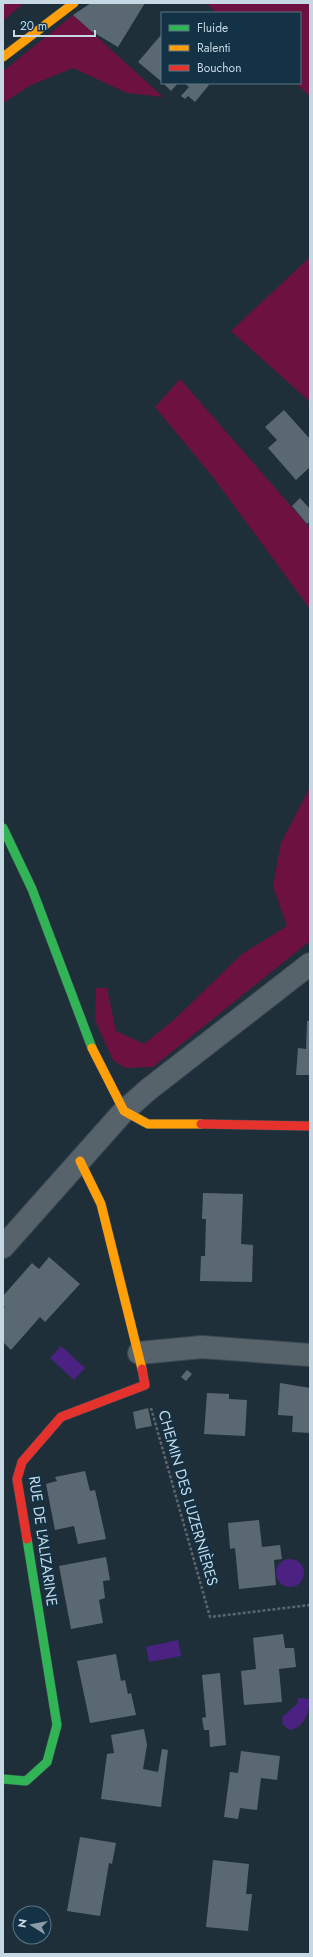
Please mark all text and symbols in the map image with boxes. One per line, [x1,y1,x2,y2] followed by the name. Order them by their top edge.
[14,12,95,38] scale bar
[161,12,301,84] legend
[20,17,47,35] text: 20 m
[197,19,228,37] text: Fluide
[197,39,231,57] text: Ralenti
[197,59,241,77] text: Bouchon
[152,1408,224,1588] street label: CHEMIN DES LUZERNIÈRES
[23,1474,63,1608] street label: RUE DE L'ALIZARINE
[12,1905,52,1945] north arrow
[13,1917,31,1929] text: N

